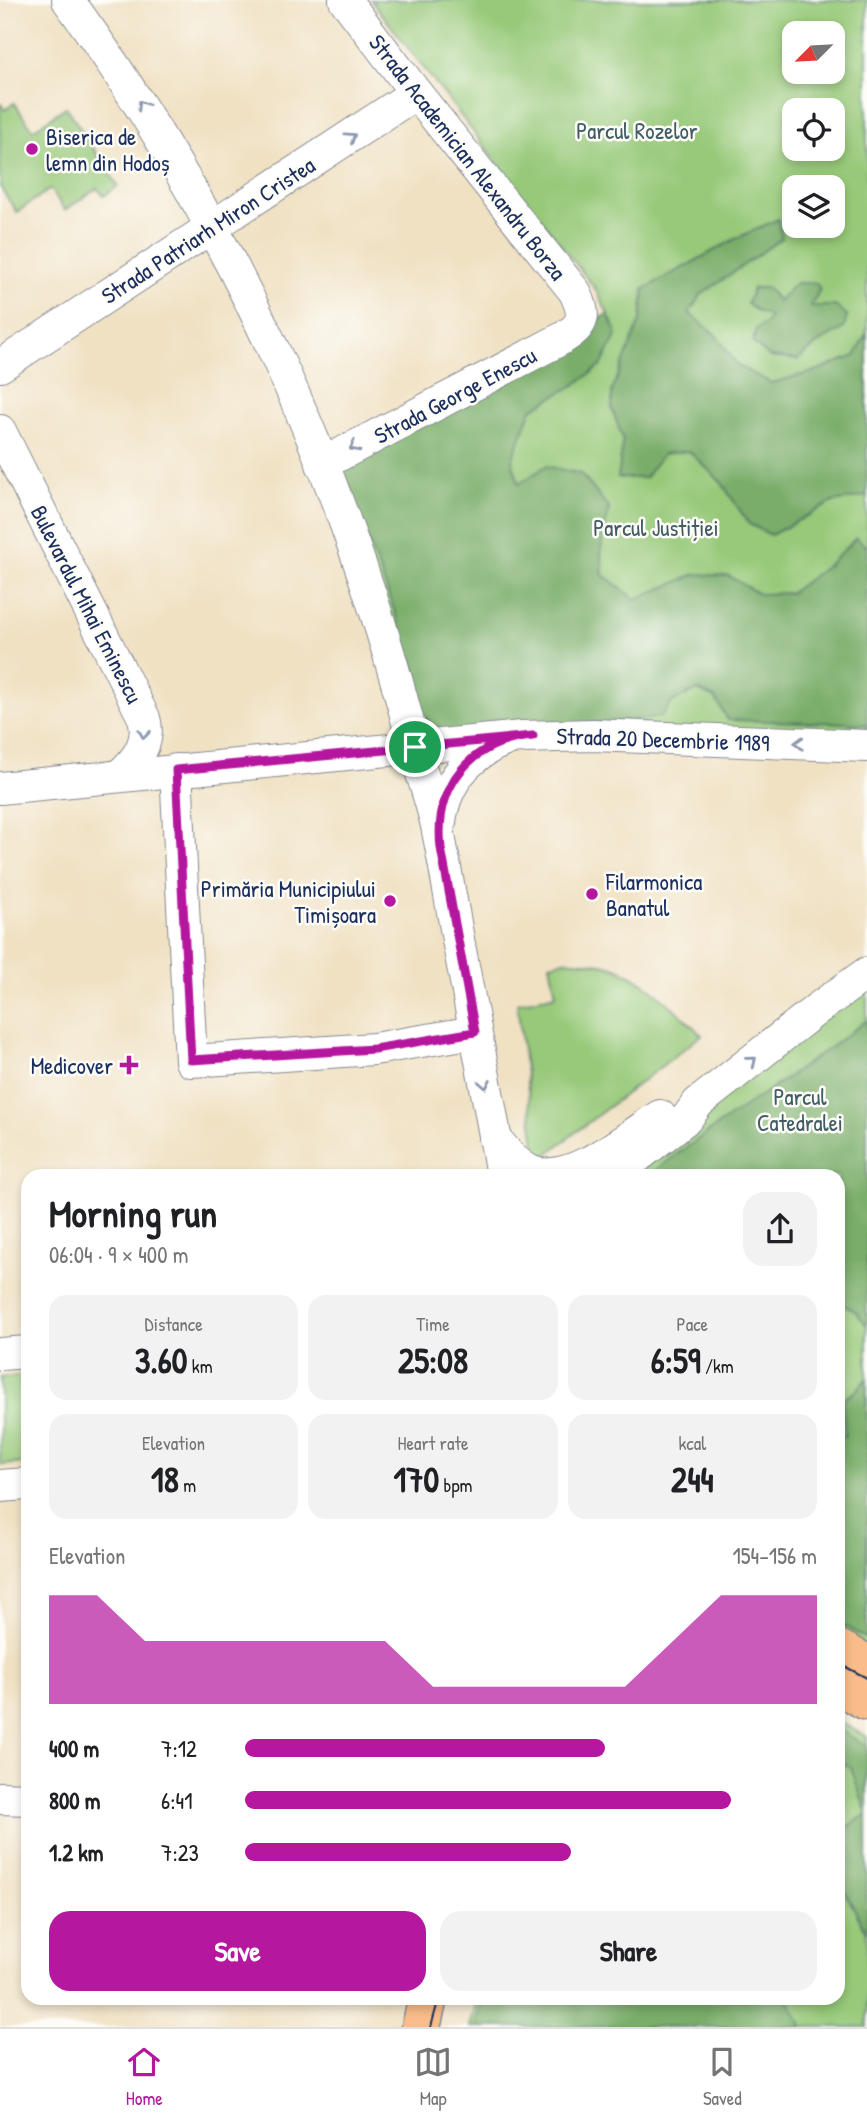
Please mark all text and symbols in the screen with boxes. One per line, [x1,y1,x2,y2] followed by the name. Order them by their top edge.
[782,21,845,84] north arrow
[782,21,845,238] map controls
[362,28,574,286] street label: Strada Academician Alexandru Borza
[782,98,845,161] button: locate
[137,100,150,113] one-way arrow
[576,115,698,146] park label: Parcul Rozelor
[46,121,170,178] place label: Biserica de lemn din Hodoș
[343,132,356,145] one-way arrow
[24,141,40,157] marker: Biserica de lemn din Hodoș
[95,149,321,311] street label: Strada Patriarh Miron Cristea
[782,175,845,238] button: layers
[369,339,541,451] street label: Strada George Enescu
[349,439,361,453] one-way arrow
[24,500,150,708] street label: Bulevardul Mihai Eminescu
[593,512,719,543] park label: Parcul Justiției
[385,717,445,777] pin
[556,720,770,758] street label: Strada 20 Decembrie 1989
[137,728,152,740] one-way arrow
[396,728,434,766] icon: arrive
[793,736,804,751] one-way arrow
[605,866,702,923] place label: Filarmonica Banatul
[201,873,376,930] place label: Primăria Municipiului Timișoara
[584,886,600,902] marker: Filarmonica Banatul
[382,893,398,909] marker: Primăria Municipiului Timișoara
[31,1050,113,1081] place label: Medicover
[119,1055,139,1075] marker: Medicover
[744,1057,757,1069] one-way arrow
[477,1078,492,1090] one-way arrow
[757,1081,843,1138] park label: Parcul Catedralei
[49,1187,217,1239] text: Morning run
[743,1192,817,1266] button: share
[49,1239,188,1270] text: 06:04 · 9 × 400 m
[145,1311,203,1337] text: Distance
[416,1311,450,1337] text: Time
[677,1311,708,1337] text: Pace
[135,1337,187,1384] text: 3.60
[398,1337,468,1384] text: 25:08
[651,1337,701,1384] text: 6:59
[187,1353,213,1379] text: km
[701,1353,734,1379] text: /km
[142,1430,205,1456] text: Elevation
[398,1430,468,1456] text: Heart rate
[678,1430,706,1456] text: kcal
[151,1456,179,1503] text: 18
[394,1456,439,1503] text: 170
[671,1456,714,1503] text: 244
[179,1472,196,1498] text: m
[439,1472,472,1498] text: bpm
[49,1540,125,1571] text: Elevation
[732,1540,817,1571] text: 154–156 m
[49,1733,99,1764] text: 400 m
[161,1733,197,1764] text: 7:12
[49,1785,101,1816] text: 800 m
[161,1785,193,1816] text: 6:41
[49,1837,104,1868] text: 1.2 km
[161,1837,199,1868] text: 7:23
[49,1911,426,1991] button: Save
[440,1911,817,1991] button: Share
[125,2043,163,2111] tab: Home
[414,2043,452,2111] tab: Map
[703,2043,742,2111] tab: Saved

